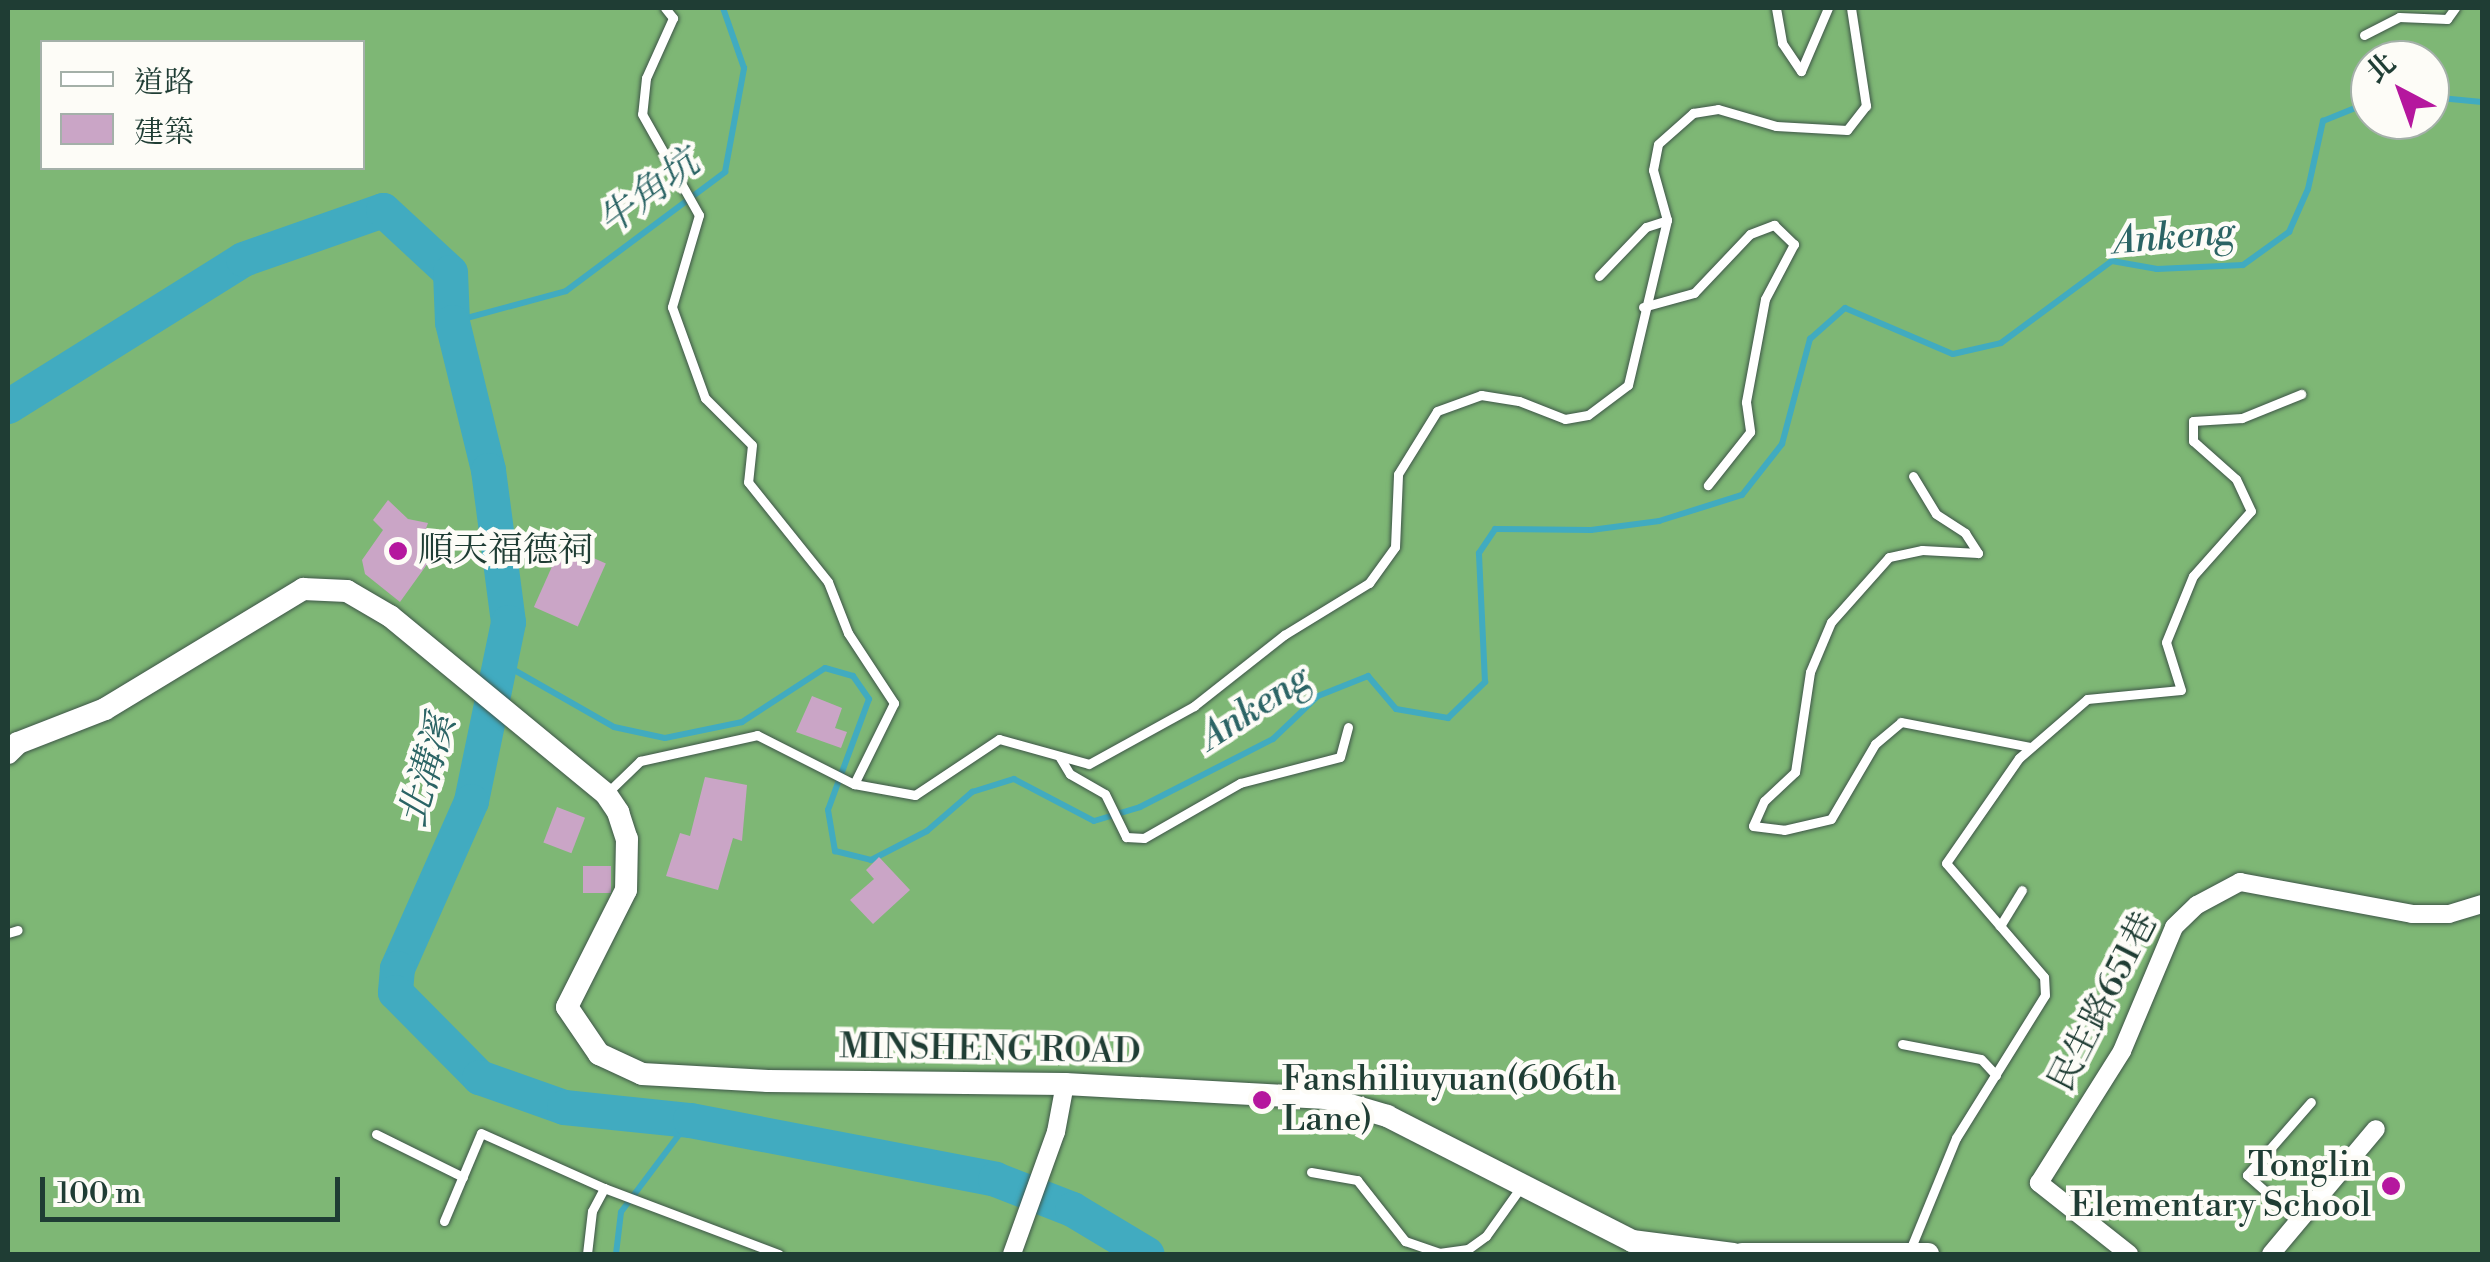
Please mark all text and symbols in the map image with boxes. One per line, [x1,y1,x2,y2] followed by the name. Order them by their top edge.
[40,40,365,170] legend
[2350,40,2450,140] north arrow
[2359,46,2403,91] text: 北
[134,64,194,102] text: 道路
[134,114,194,152] text: 建築
[590,140,708,246] water label: 牛角坑
[2111,209,2237,265] water label: Ankeng
[418,530,593,572] place label: 順天福德祠
[387,540,409,562] marker: 順天福德祠
[1191,656,1319,760] water label: Ankeng
[390,710,466,832] water label: 北溝溪
[2041,905,2167,1099] street label: 民生路651巷
[839,1026,1141,1074] street label: MINSHENG ROAD
[1282,1059,1617,1141] place label: Fanshiliuyuan(606th Lane)
[1251,1089,1273,1111] marker: Fanshiliuyuan(606th Lane)
[2070,1145,2371,1227] place label: Tonglin Elementary School
[45,1157,345,1219] scale bar
[57,1175,141,1213] text: 100 m
[2380,1175,2402,1197] marker: Tonglin Elementary School

